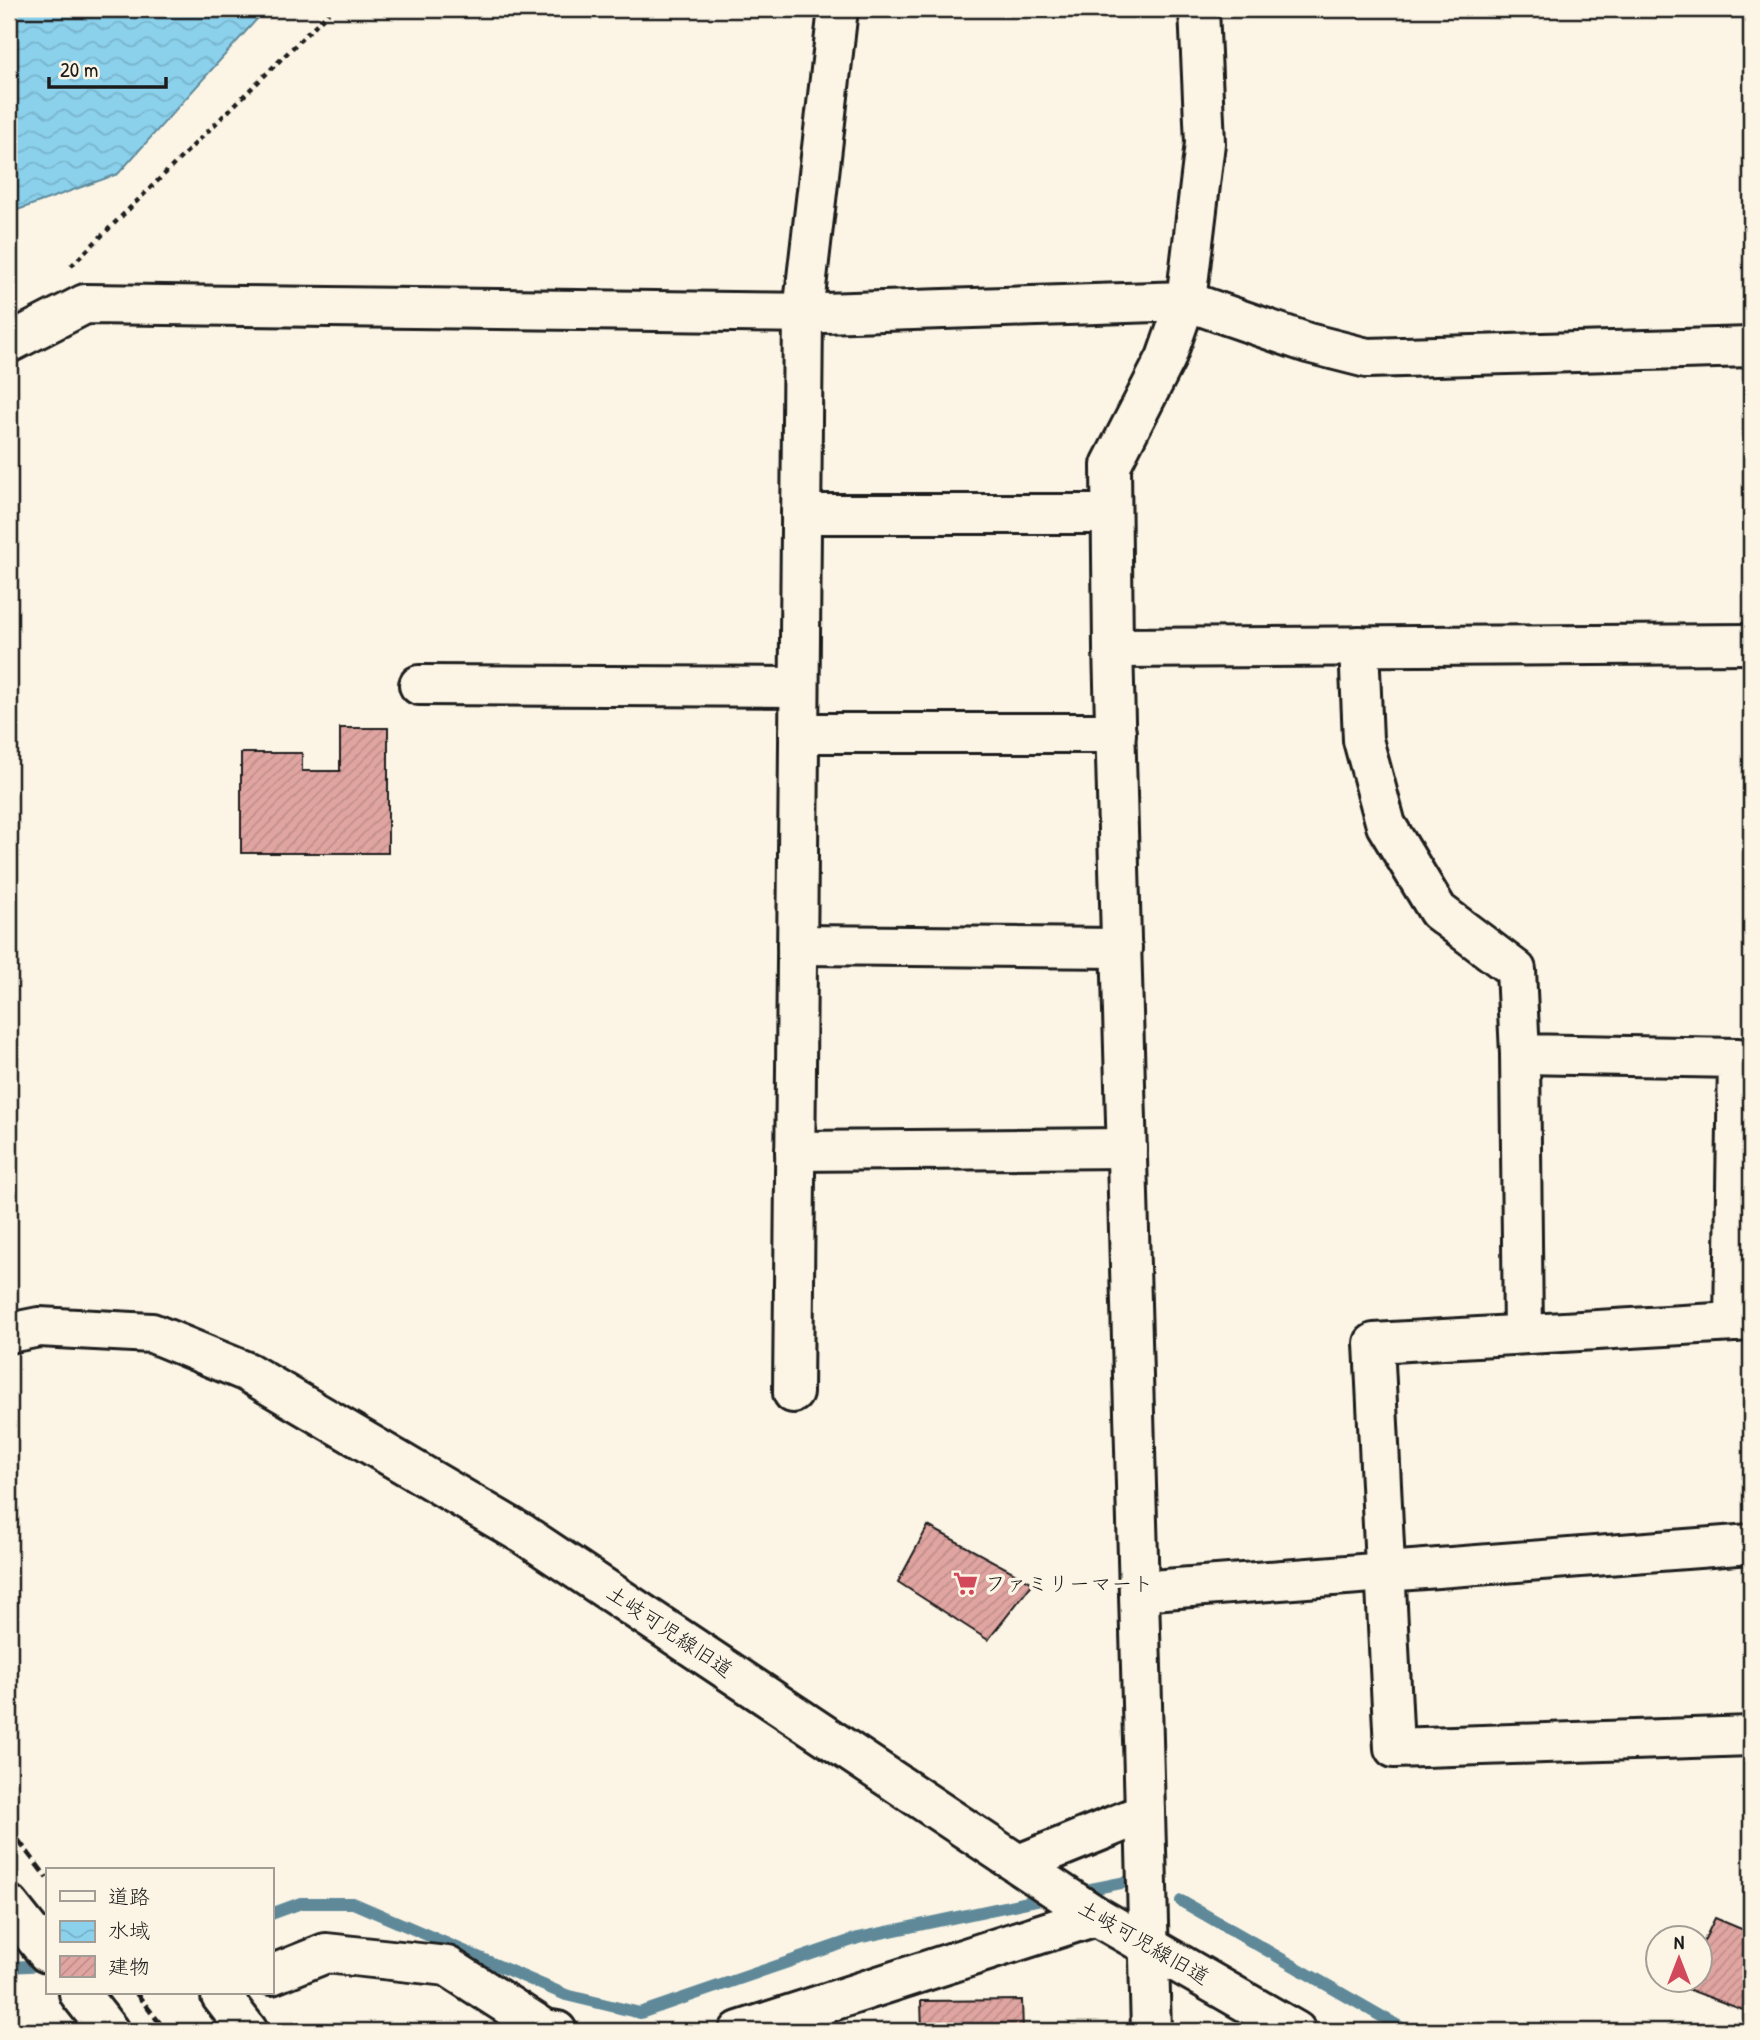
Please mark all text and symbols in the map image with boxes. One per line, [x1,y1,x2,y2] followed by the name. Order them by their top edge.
[49,46,166,90] scale bar
[60,55,98,84] text: 20 m
[951,1569,979,1597] supermarket icon: ファミリーマート
[985,1569,1153,1598] place label: ファミリーマート
[601,1578,739,1684] street label: 土岐可児線旧道
[46,1868,273,1994] legend
[108,1882,150,1911] text: 道路
[1073,1893,1215,1991] street label: 土岐可児線旧道
[108,1916,150,1945] text: 水域
[1644,1924,1714,1994] north arrow
[1674,1929,1684,1955] text: N
[108,1952,150,1981] text: 建物

